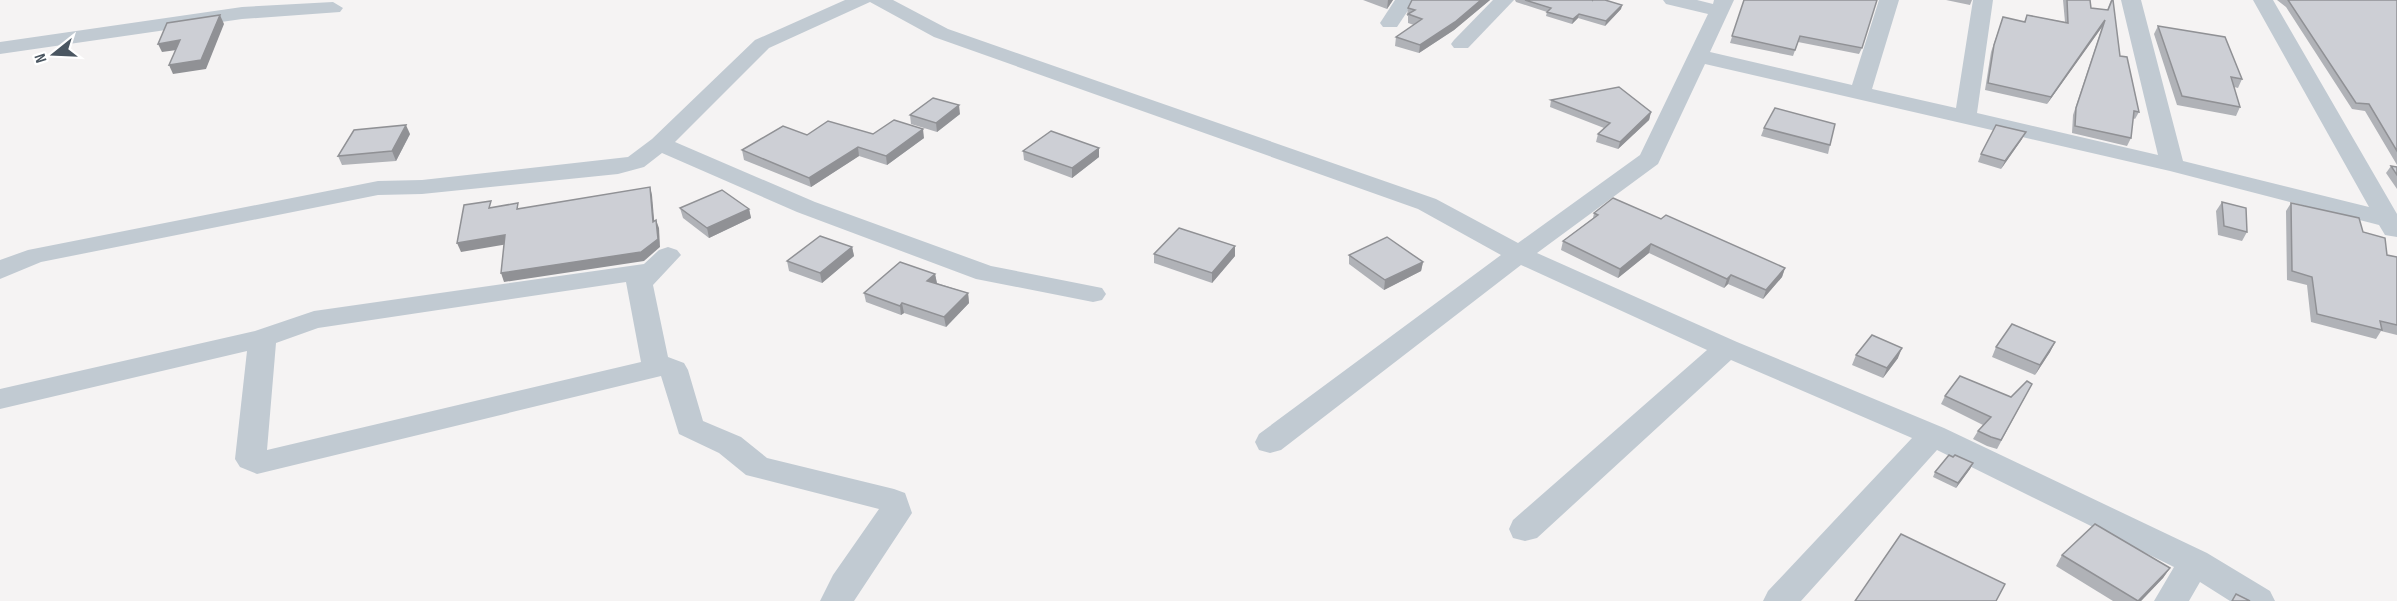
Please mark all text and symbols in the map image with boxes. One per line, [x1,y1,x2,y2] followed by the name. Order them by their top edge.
[24,24,84,84] north arrow
[31,51,52,65] text: N

